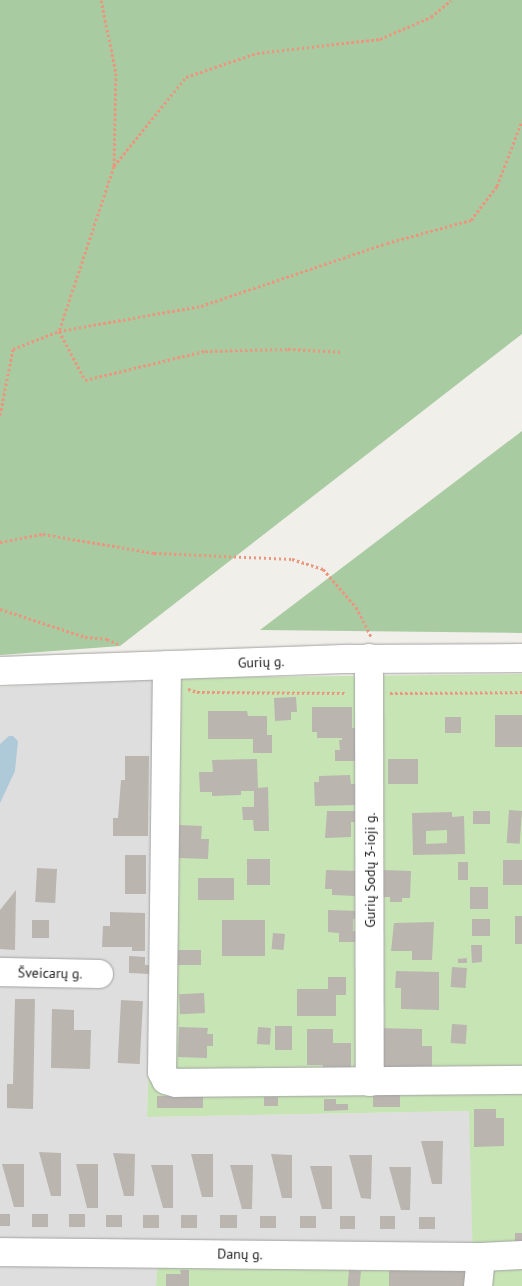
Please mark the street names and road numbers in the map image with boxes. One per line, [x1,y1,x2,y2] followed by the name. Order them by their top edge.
[238,653,284,671] street label: Gurių g.
[362,812,378,928] street label: Gurių Sodų 3-ioji g.
[18,964,82,982] street label: Šveicarų g.
[217,1245,263,1263] street label: Danų g.

